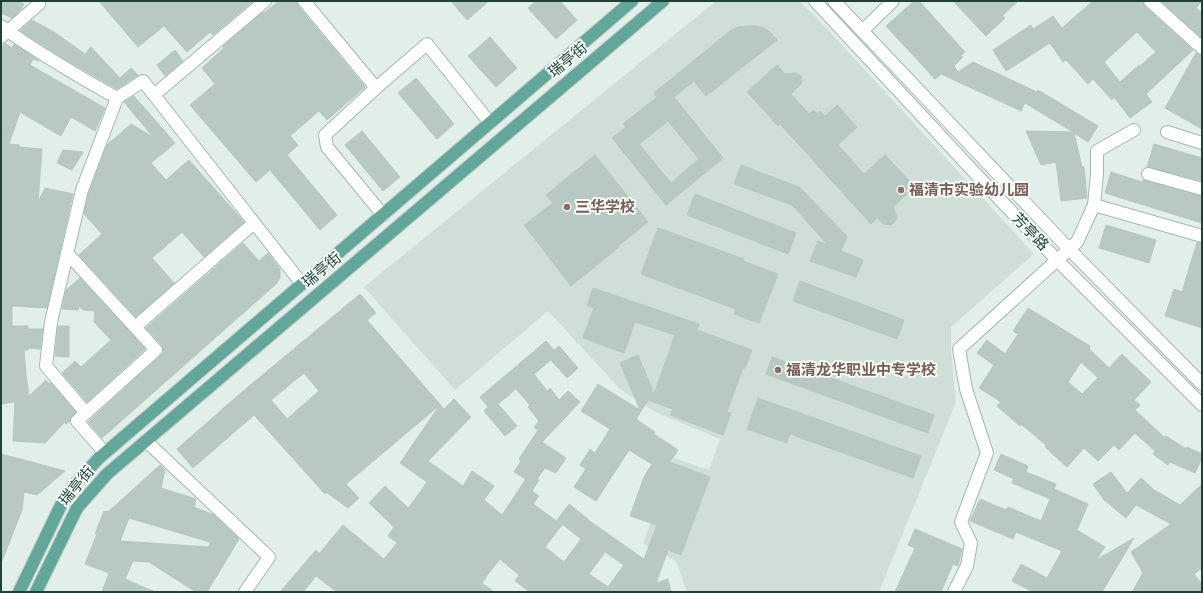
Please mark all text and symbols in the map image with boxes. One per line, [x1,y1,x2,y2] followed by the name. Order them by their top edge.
[545,38,591,82] street label: 瑞亭街
[909,181,1029,200] place label: 福清市实验幼儿园
[896,185,906,195] marker: 福清市实验幼儿园
[575,198,635,217] place label: 三华学校
[562,202,572,212] marker: 三华学校
[1008,209,1052,255] street label: 芳亭路
[299,248,345,292] street label: 瑞亭街
[786,361,936,380] place label: 福清龙华职业中专学校
[773,365,783,375] marker: 福清龙华职业中专学校
[55,463,99,509] street label: 瑞亭街

